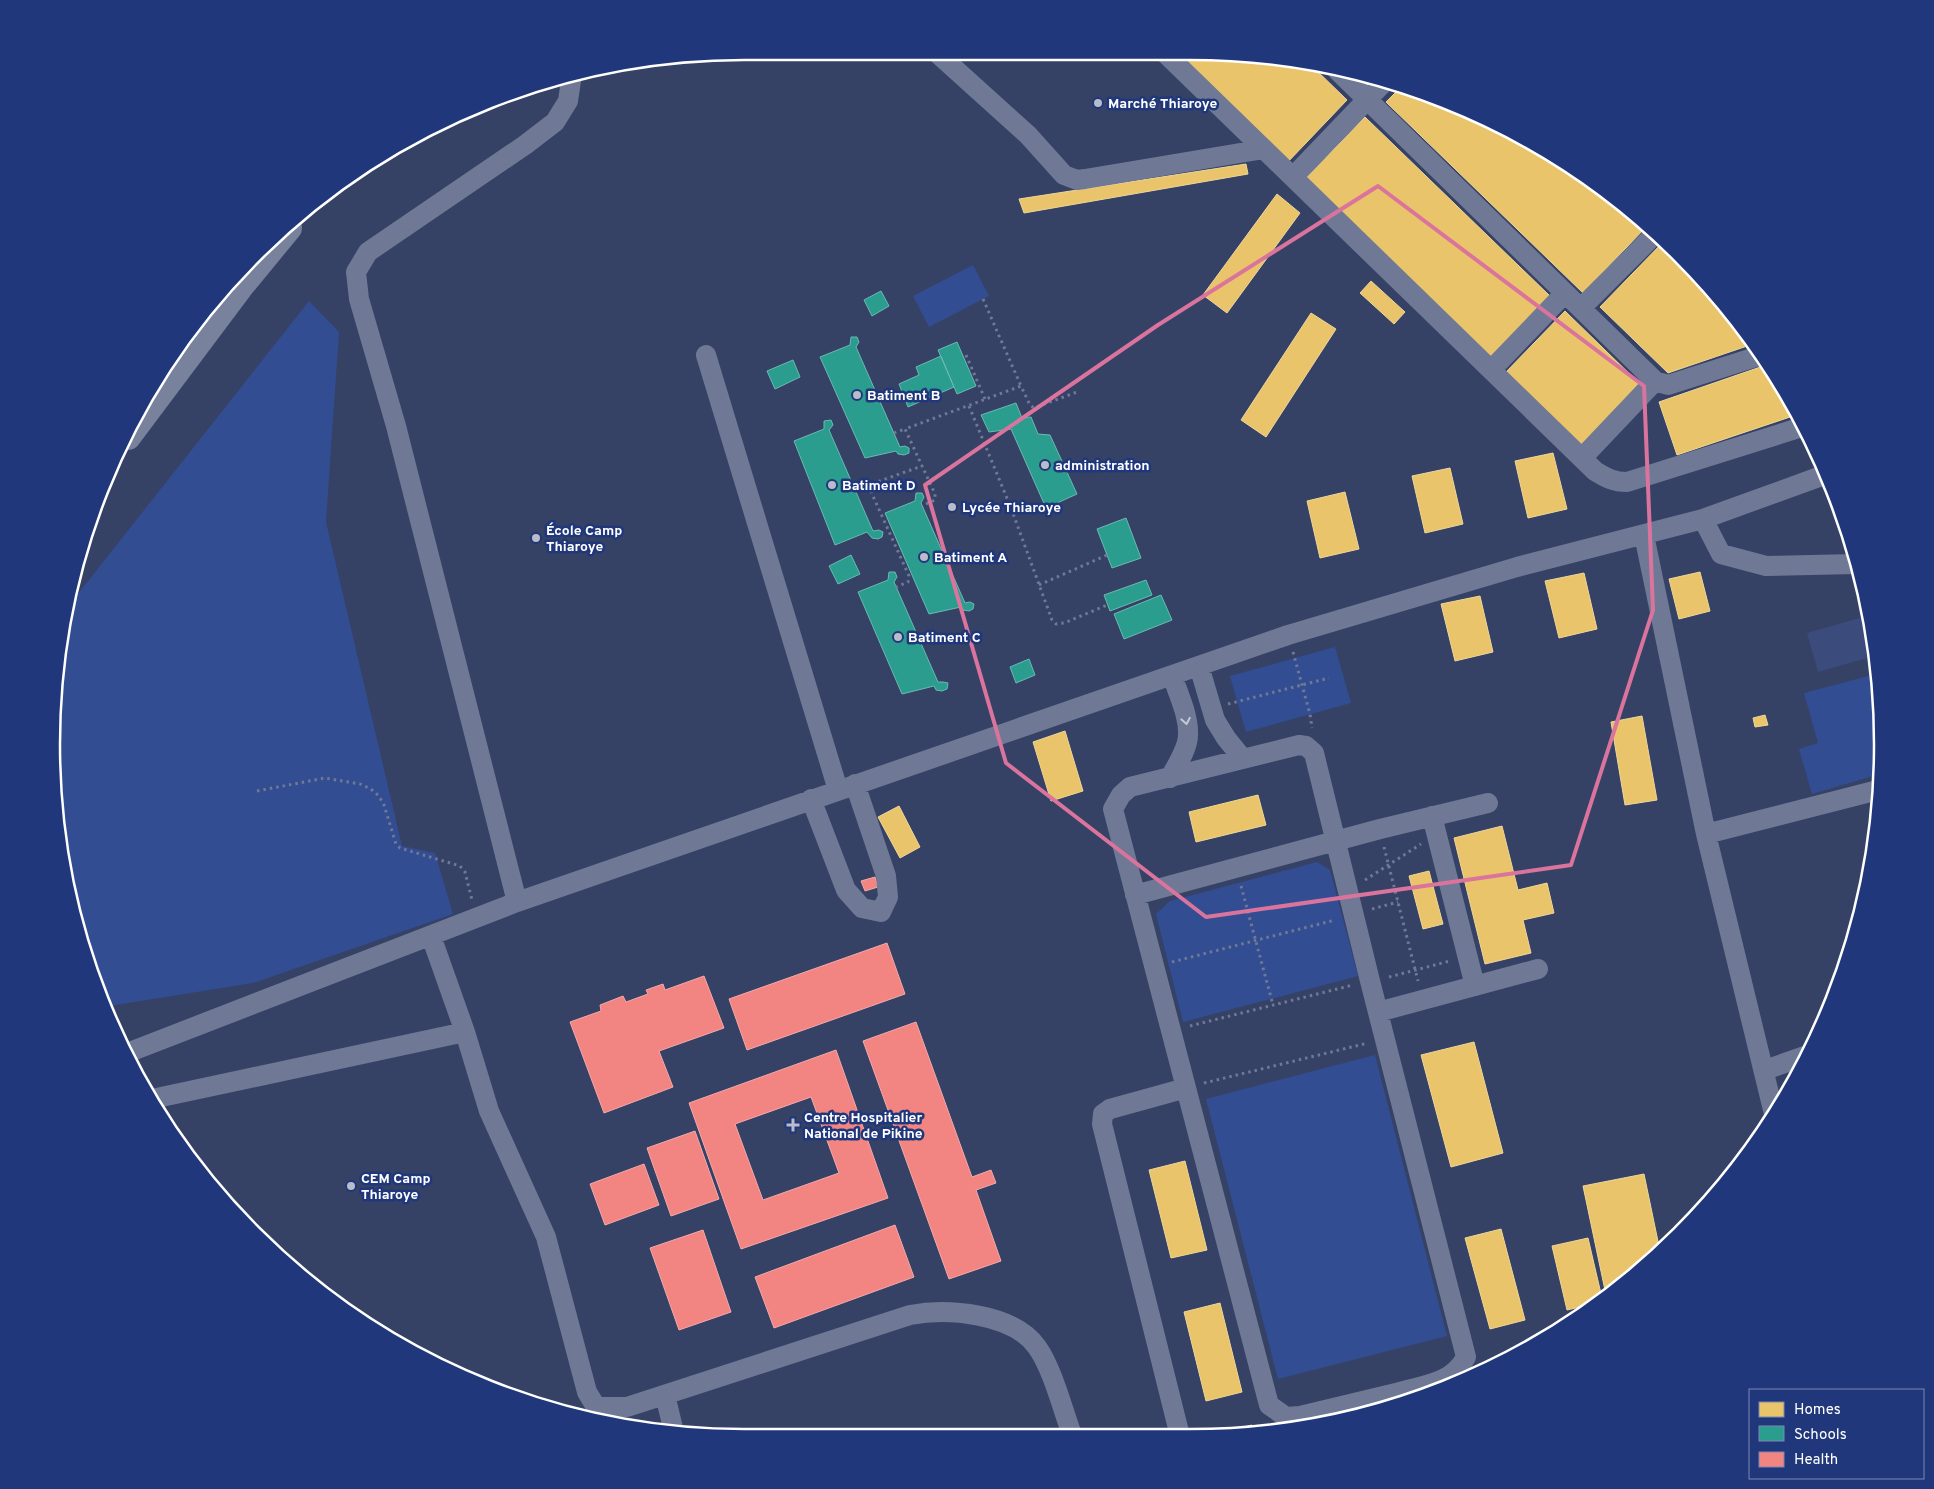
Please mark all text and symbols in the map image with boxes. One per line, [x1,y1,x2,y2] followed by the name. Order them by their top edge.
[1108,96,1218,113] place label: Marché Thiaroye
[1092,97,1104,109] marker: Marché Thiaroye
[867,388,940,405] place label: Batiment B
[851,389,863,401] marker: Batiment B
[1055,458,1150,475] place label: administration
[1039,459,1051,471] marker: administration
[842,478,916,495] place label: Batiment D
[826,479,838,491] marker: Batiment D
[962,500,1061,517] place label: Lycée Thiaroye
[946,501,958,513] marker: Lycée Thiaroye
[546,522,622,556] place label: École Camp Thiaroye
[530,532,542,544] marker: École Camp Thiaroye
[934,550,1007,567] place label: Batiment A
[918,551,930,563] marker: Batiment A
[908,630,981,647] place label: Batiment C
[892,631,904,643] marker: Batiment C
[1181,717,1191,726] one-way arrow
[804,1110,923,1143] place label: Centre Hospitalier National de Pikine
[786,1118,800,1132] marker: Centre Hospitalier National de Pikine
[361,1171,431,1204] place label: CEM Camp Thiaroye
[345,1180,357,1192] marker: CEM Camp Thiaroye
[1749,1389,1924,1479] legend
[1794,1401,1841,1420] text: Homes
[1794,1426,1847,1445] text: Schools
[1794,1451,1838,1470] text: Health

